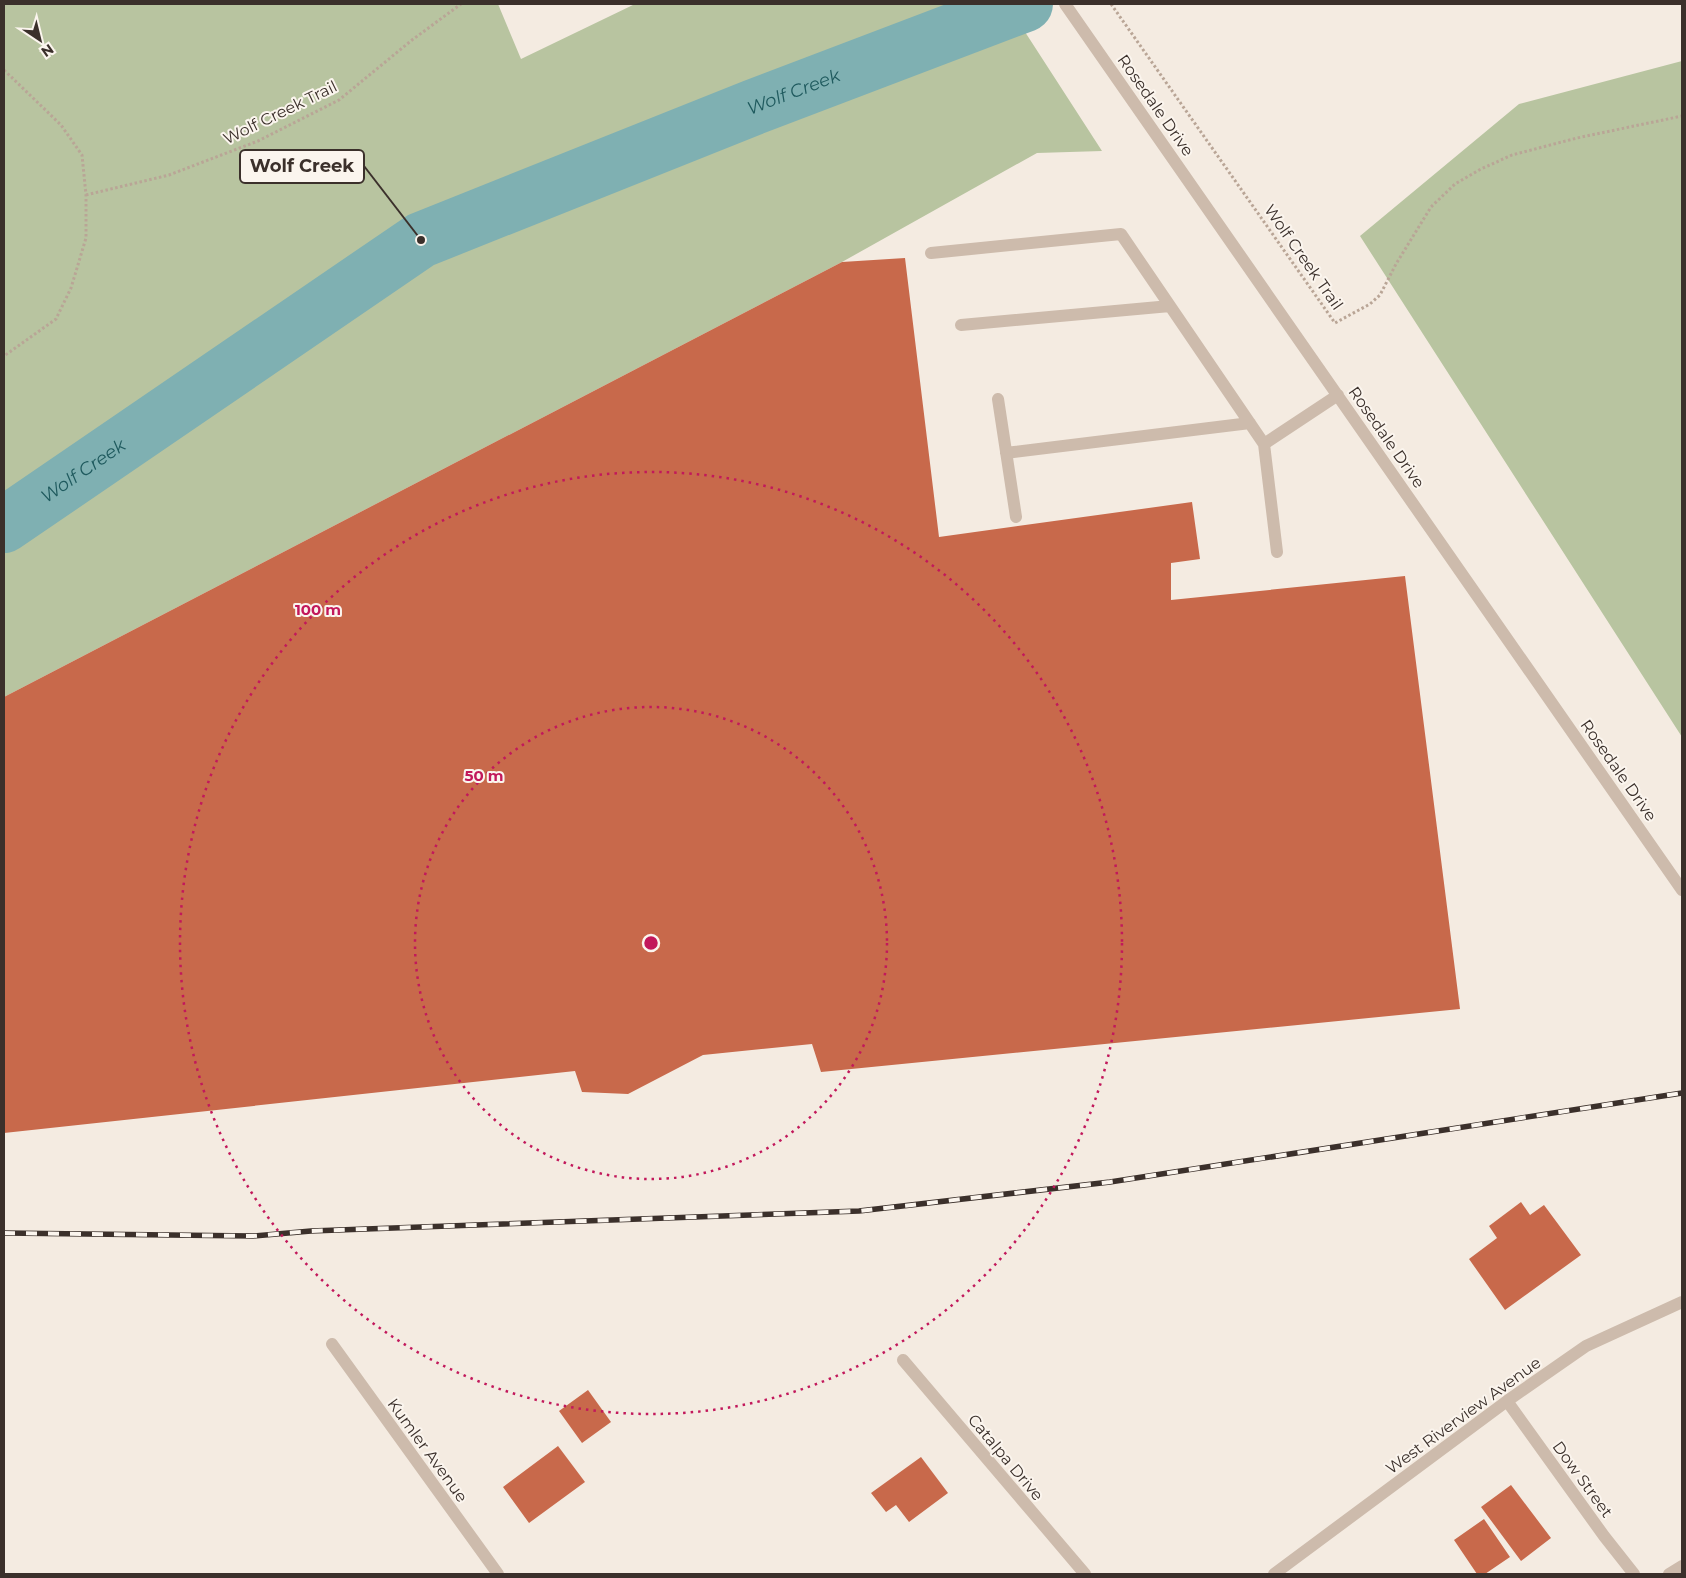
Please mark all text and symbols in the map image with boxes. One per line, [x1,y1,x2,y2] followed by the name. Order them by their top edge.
[15,15,65,65] north arrow
[38,40,57,61] text: N
[1114,51,1198,160] street label: Rosedale Drive
[744,64,845,120] water label: Wolf Creek
[220,77,340,148] street label: Wolf Creek Trail
[240,150,364,183] callout: Wolf Creek
[250,155,354,177] text: Wolf Creek
[1260,201,1347,314] street label: Wolf Creek Trail
[1345,383,1429,492] street label: Rosedale Drive
[37,433,131,508] water label: Wolf Creek
[295,600,341,619] text: 100 m
[1577,716,1661,825] street label: Rosedale Drive
[464,766,504,785] text: 50 m
[642,934,660,952] centre of rings
[1382,1353,1544,1478] street label: West Riverview Avenue
[384,1395,472,1506] street label: Kumler Avenue
[964,1410,1047,1504] street label: Catalpa Drive
[1549,1437,1617,1522] street label: Dow Street

